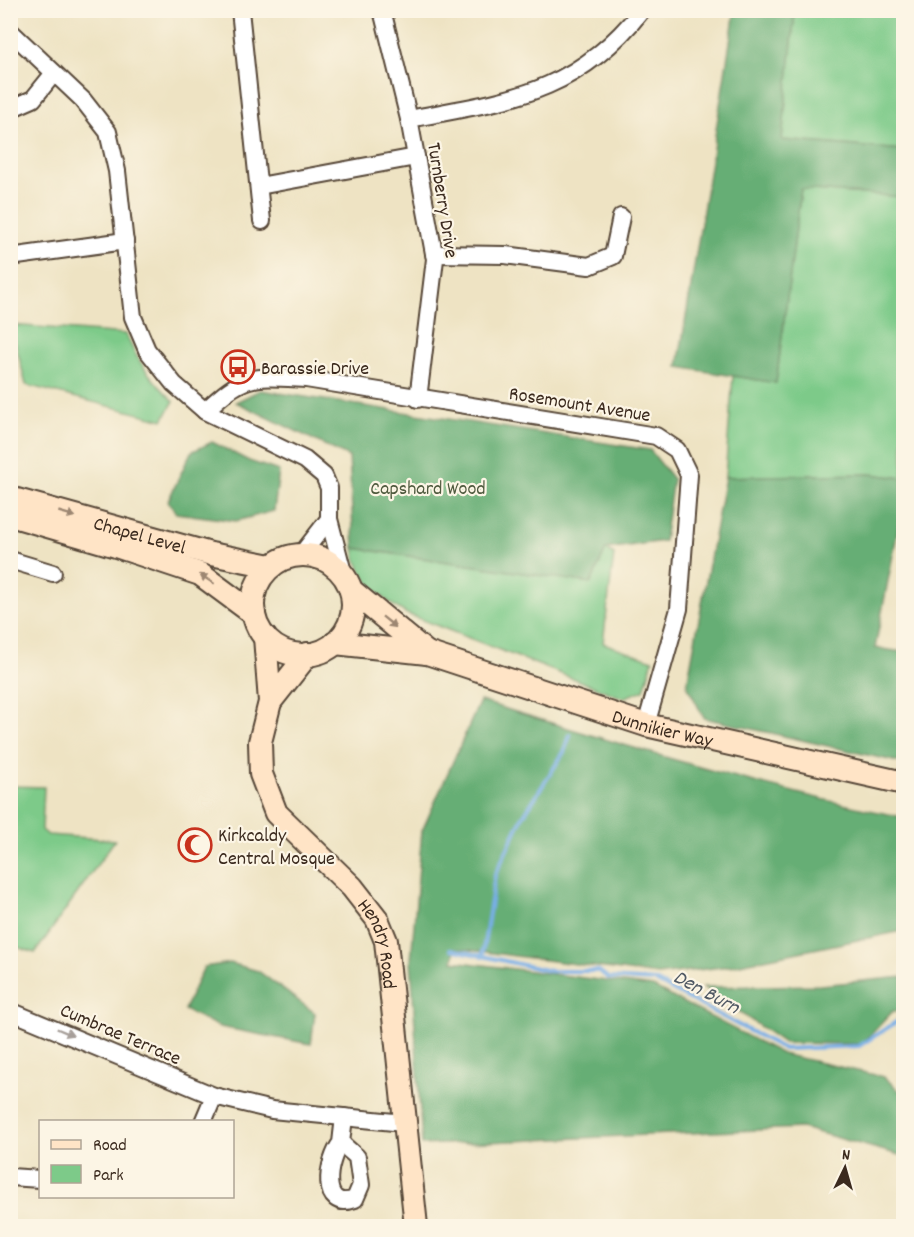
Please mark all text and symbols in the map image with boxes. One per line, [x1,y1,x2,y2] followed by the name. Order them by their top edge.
[418,141,464,261] street label: Turnberry Drive
[220,349,256,385] bus stop icon: Barassie Drive
[261,356,369,384] place label: Barassie Drive
[507,381,653,431] street label: Rosemount Avenue
[370,476,486,504] park label: Capshard Wood
[58,510,76,519] one-way arrow
[90,511,189,563] street label: Chapel Level
[199,574,215,585] one-way arrow
[382,615,397,627] one-way arrow
[608,704,716,757] street label: Dunnikier Way
[218,823,335,874] place label: Kirkcaldy Central Mosque
[177,827,213,863] mosque icon: Kirkcaldy Central Mosque
[349,894,402,990] street label: Hendry Road
[667,964,745,1024] water label: Den Burn
[55,998,185,1074] street label: Cumbrae Terrace
[56,1028,74,1037] one-way arrow
[39,1120,234,1198] legend
[93,1134,127,1159] text: Road
[815,1138,875,1198] north arrow
[841,1144,851,1167] text: N
[93,1164,124,1189] text: Park

